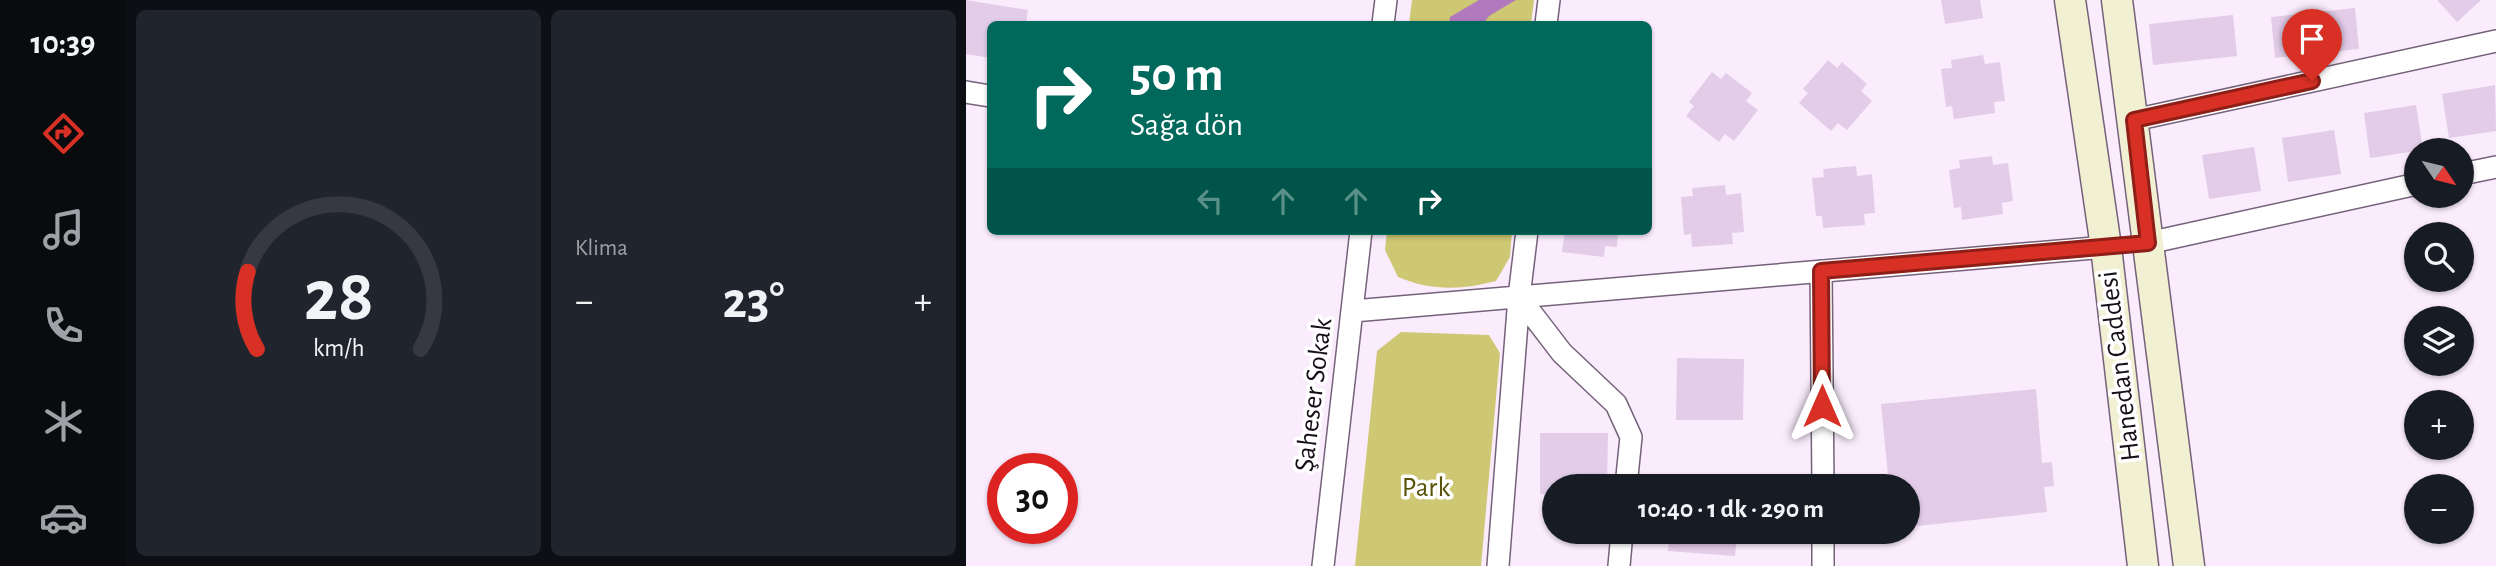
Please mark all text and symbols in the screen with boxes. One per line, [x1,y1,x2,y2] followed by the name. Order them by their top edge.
[2282,9,2342,81] pin
[2293,20,2331,58] icon: arrive
[31,27,95,59] text: 10:39
[1015,49,1106,140] icon: right
[1130,51,1224,100] text: 50 m
[39,109,88,158] icon: directions
[1130,109,1243,141] text: Sağa dön
[2404,138,2474,208] north arrow
[2404,138,2474,544] map controls
[1191,182,1229,220] icon: left
[1264,182,1302,220] icon: ahead
[1337,182,1375,220] icon: ahead
[1410,182,1448,220] icon: right
[39,205,88,254] icon: music
[2404,222,2474,292] button: search
[575,237,628,260] text: Klima
[303,261,374,334] text: 28
[2094,269,2146,463] street label: Hanedan Caddesi
[722,275,785,327] text: 23°
[575,283,593,321] text: −
[914,283,932,321] text: +
[39,301,88,350] icon: phone
[2404,306,2474,376] button: layers
[1291,316,1337,473] street label: Şaheser Sokak
[313,336,364,361] text: km/h
[1785,369,1859,443] position arrow
[2404,390,2474,460] button: +
[39,397,88,446] icon: climate
[987,453,1078,544] speed limit sign: 30
[1402,474,1450,502] park label: Park
[2404,474,2474,544] button: −
[39,493,88,542] icon: car
[1638,496,1824,522] text: 10:40 · 1 dk · 290 m

